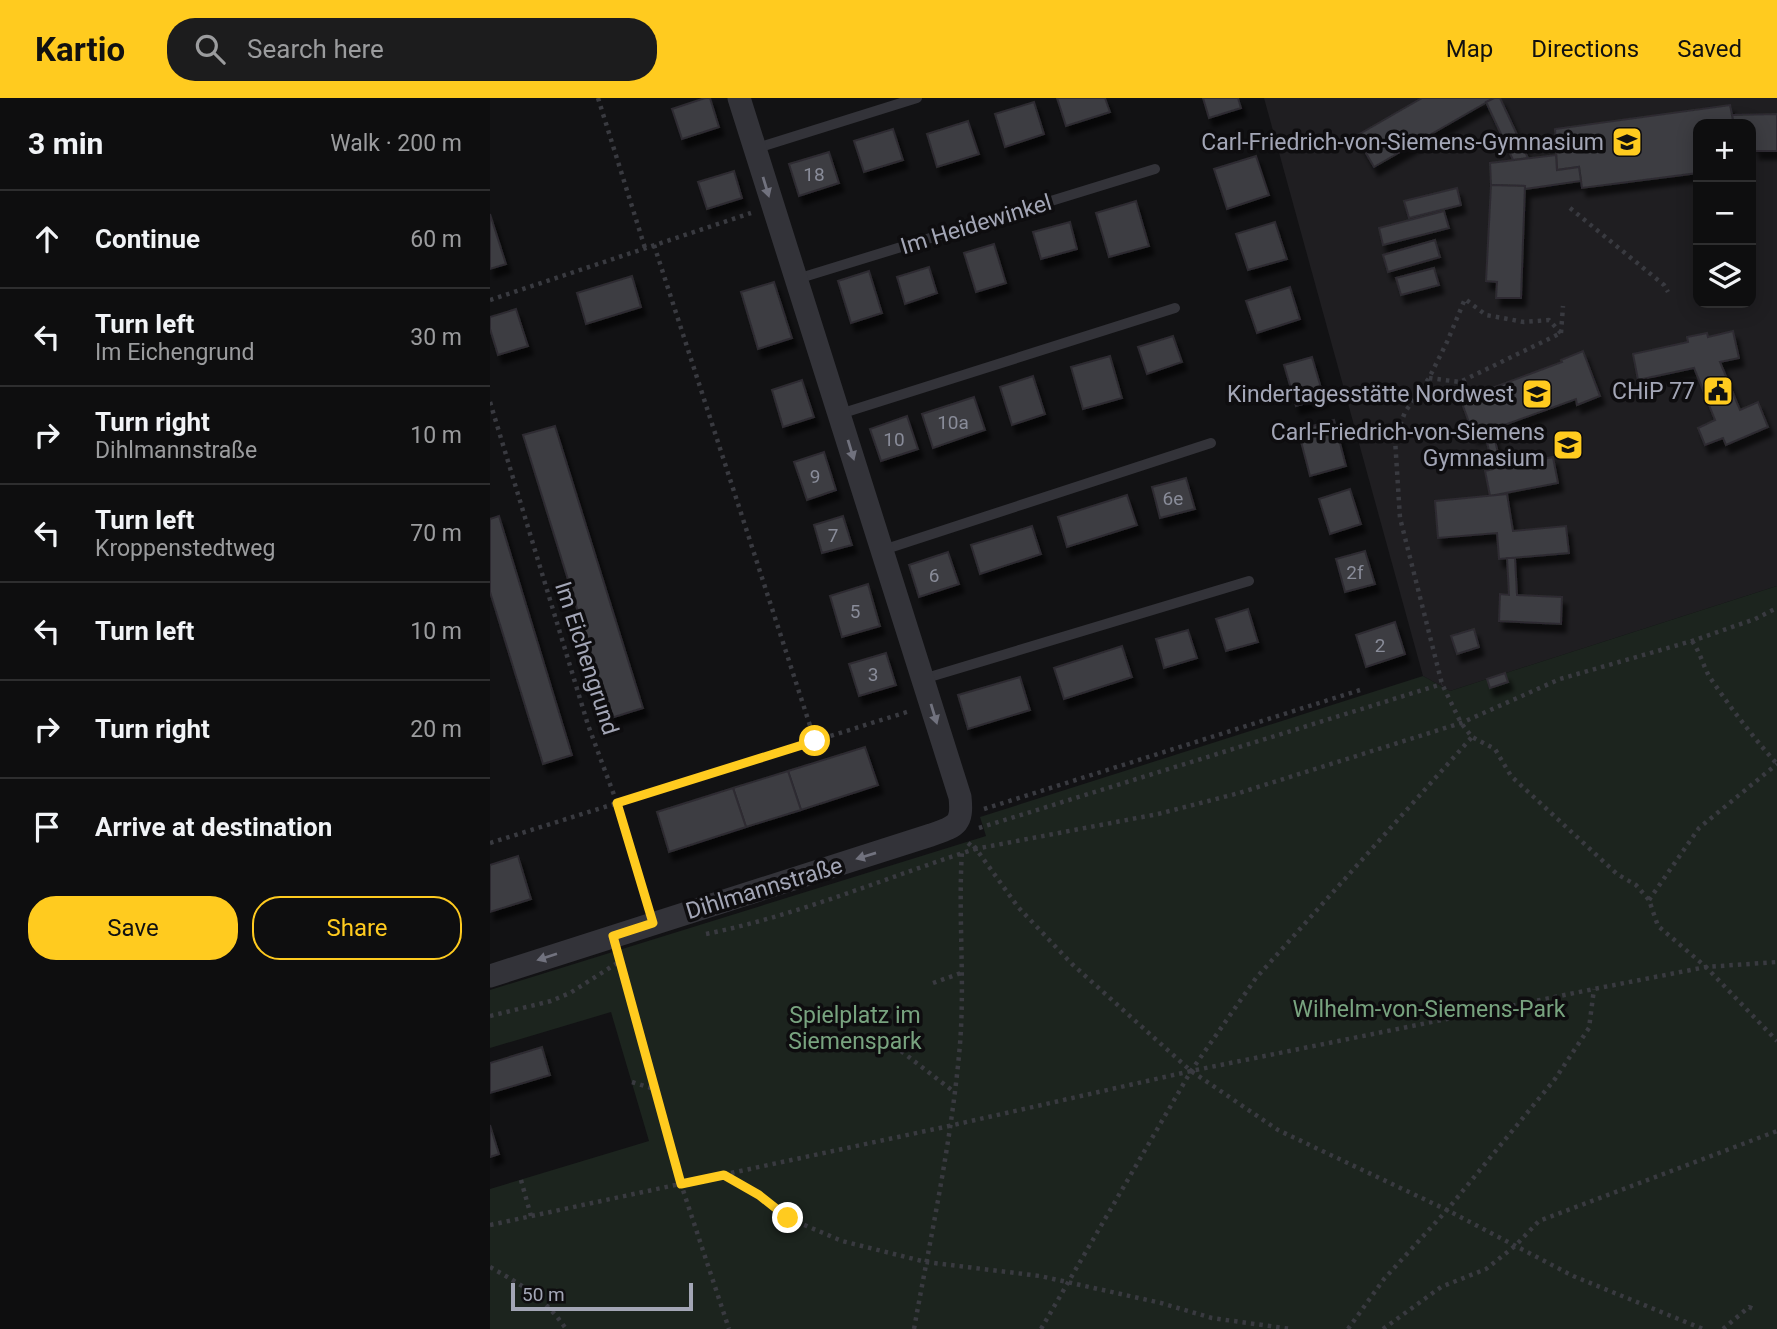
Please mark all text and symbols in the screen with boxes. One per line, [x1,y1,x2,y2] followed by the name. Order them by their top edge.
[167,18,657,81] search box
[35,30,125,69] text: Kartio
[191,30,229,68] icon: search
[247,34,384,64] text: Search here
[1446,35,1493,63] text: Map
[1531,35,1639,63] text: Directions
[1677,35,1742,63] text: Saved
[1693,119,1756,308] map controls
[1693,119,1756,182] button: +
[1610,125,1644,159] school or university icon: Carl-Friedrich-von-Siemens-Gymnasium
[28,126,103,161] text: 3 min
[1201,129,1604,156] place label: Carl-Friedrich-von-Siemens-Gymnasium
[330,130,462,157] text: Walk · 200 m
[803,163,825,186] house number: 18
[762,176,772,197] one-way arrow
[1693,182,1756,245] button: −
[897,189,1055,260] street label: Im Heidewinkel
[28,220,66,258] icon: ahead
[95,224,200,254] text: Continue
[410,226,462,253] text: 60 m
[1693,245,1756,308] button: layers
[95,309,194,339] text: Turn left
[28,318,66,356] icon: left
[410,324,462,351] text: 30 m
[95,339,254,366] text: Im Eichengrund
[1701,374,1735,408] public building icon: CHiP 77
[1520,377,1554,411] school or university icon: Kindertagesstätte Nordwest
[1612,378,1695,405] place label: CHiP 77
[1227,381,1514,408] place label: Kindertagesstätte Nordwest
[95,407,210,437] text: Turn right
[937,411,969,434] house number: 10a
[28,416,66,454] icon: right
[1271,419,1545,472] place label: Carl-Friedrich-von-Siemens Gymnasium
[410,422,462,449] text: 10 m
[883,428,905,451] house number: 10
[1551,428,1585,462] school or university icon: Carl-Friedrich-von-Siemens Gymnasium
[95,437,257,464] text: Dihlmannstraße
[847,439,857,460] one-way arrow
[810,465,820,488] house number: 9
[1163,487,1183,510] house number: 6e
[95,505,194,535] text: Turn left
[28,514,66,552] icon: left
[410,520,462,547] text: 70 m
[828,524,838,547] house number: 7
[95,535,275,562] text: Kroppenstedtweg
[1346,561,1364,584] house number: 2f
[929,564,939,587] house number: 6
[549,578,624,738] street label: Im Eichengrund
[850,600,860,623] house number: 5
[28,612,66,650] icon: left
[95,616,194,646] text: Turn left
[410,618,462,645] text: 10 m
[1375,634,1385,657] house number: 2
[868,663,878,686] house number: 3
[929,703,939,724] one-way arrow
[28,710,66,748] icon: right
[95,714,210,744] text: Turn right
[410,716,462,743] text: 20 m
[799,725,830,756] route start
[28,808,66,846] icon: arrive
[95,812,332,842] text: Arrive at destination
[855,851,876,861] one-way arrow
[683,852,846,925] street label: Dihlmannstraße
[28,896,238,960] button: Save
[252,896,462,960] button: Share
[536,953,557,963] one-way arrow
[1293,996,1566,1023] park label: Wilhelm-von-Siemens-Park
[788,1002,922,1055] park label: Spielplatz im Siemenspark
[772,1202,803,1233] route end
[511,1280,693,1312] scale bar
[522,1283,565,1306] text: 50 m

